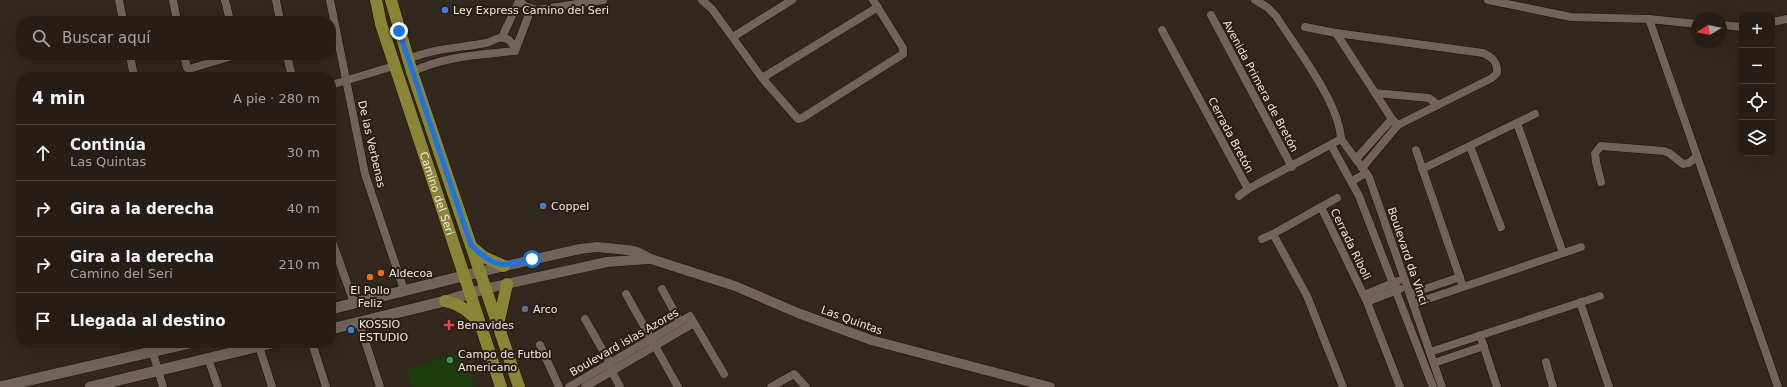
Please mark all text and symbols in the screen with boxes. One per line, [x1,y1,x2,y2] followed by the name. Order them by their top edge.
[453,4,609,17] place label: Ley Express Camino del Seri
[440,5,450,15] marker: Ley Express Camino del Seri
[1691,12,1727,48] north arrow
[1739,12,1775,156] map controls
[1739,12,1775,48] button: +
[16,16,336,60] search box
[1220,18,1301,154] street label: Avenida Primera de Bretón
[390,22,408,40] route end
[30,27,52,49] icon: search
[62,29,150,47] text: Buscar aquí
[1739,48,1775,84] button: −
[1739,84,1775,120] button: locate
[32,88,85,108] text: 4 min
[233,91,320,106] text: A pie · 280 m
[1205,95,1256,175] street label: Cerrada Bretón
[355,99,388,189] street label: De las Verbenas
[1739,120,1775,156] button: layers
[70,136,146,154] text: Continúa
[32,142,54,164] icon: ahead
[287,145,320,160] text: 30 m
[417,150,456,237] street label: Camino del Seri
[70,154,146,169] text: Las Quintas
[32,198,54,220] icon: right
[70,200,214,218] text: Gira a la derecha
[551,200,589,213] place label: Coppel
[287,201,320,216] text: 40 m
[538,201,548,211] marker: Coppel
[1385,205,1430,307] street label: Boulevard da Vinci
[1328,206,1373,282] street label: Cerrada Riboli
[70,248,214,266] text: Gira a la derecha
[523,250,541,268] route start
[32,254,54,276] icon: right
[278,257,320,272] text: 210 m
[70,266,173,281] text: Camino del Seri
[389,267,433,280] place label: Aldecoa
[376,268,386,278] marker: Aldecoa
[365,272,375,282] marker: El Pollo Feliz
[350,284,390,310] place label: El Pollo Feliz
[533,303,558,316] place label: Arco
[819,303,885,338] street label: Las Quintas
[520,304,530,314] marker: Arco
[567,306,681,379] street label: Boulevard islas Azores
[32,310,54,332] icon: arrive
[70,312,225,330] text: Llegada al destino
[359,318,408,344] place label: KOSSIO ESTUDIO
[457,319,514,332] place label: Benavides
[444,320,454,330] marker: Benavides
[346,325,356,335] marker: KOSSIO ESTUDIO
[458,348,551,374] place label: Campo de Futbol Americano
[445,355,455,365] marker: Campo de Futbol Americano

